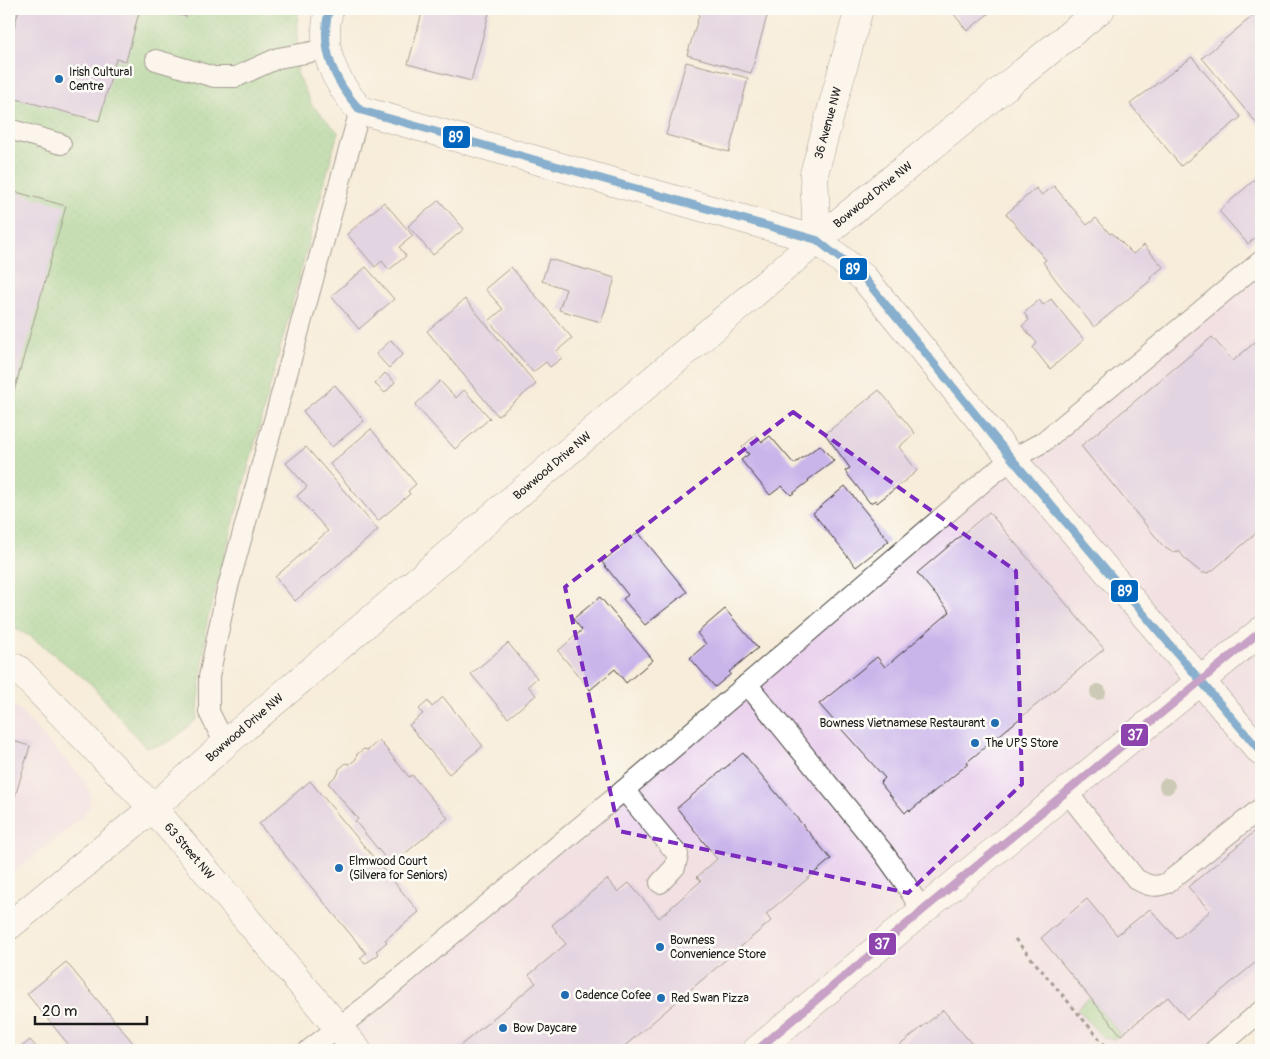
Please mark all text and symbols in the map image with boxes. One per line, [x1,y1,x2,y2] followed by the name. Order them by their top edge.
[69,65,132,94] place label: Irish Cultural Centre
[53,73,65,85] marker: Irish Cultural Centre
[811,85,845,161] street label: 36 Avenue NW
[442,125,471,149] line badge: 89
[449,129,463,146] text: 89
[830,158,915,231] street label: Bowwood Drive NW
[839,257,868,281] line badge: 89
[846,261,860,278] text: 89
[510,428,594,503] street label: Bowwood Drive NW
[1110,579,1139,603] line badge: 89
[1118,583,1132,600] text: 89
[203,690,286,765] street label: Bowwood Drive NW
[819,716,985,731] place label: Bowness Vietnamese Restaurant
[989,717,1001,729] marker: Bowness Vietnamese Restaurant
[1120,723,1149,747] line badge: 37
[1127,727,1143,744] text: 37
[985,736,1058,751] place label: The UPS Store
[969,737,981,749] marker: The UPS Store
[161,820,218,883] street label: 63 Street NW
[349,854,448,883] place label: Elmwood Court (Silvera for Seniors)
[333,862,345,874] marker: Elmwood Court (Silvera for Seniors)
[868,932,897,956] line badge: 37
[670,933,766,962] place label: Bowness Convenience Store
[874,936,890,953] text: 37
[654,941,666,953] marker: Bowness Convenience Store
[575,988,651,1003] place label: Cadence Cofee
[559,989,571,1001] marker: Cadence Cofee
[671,991,749,1006] place label: Red Swan Pizza
[655,992,667,1004] marker: Red Swan Pizza
[35,994,148,1026] scale bar
[42,1002,77,1021] text: 20 m
[513,1021,577,1036] place label: Bow Daycare
[497,1022,509,1034] marker: Bow Daycare

